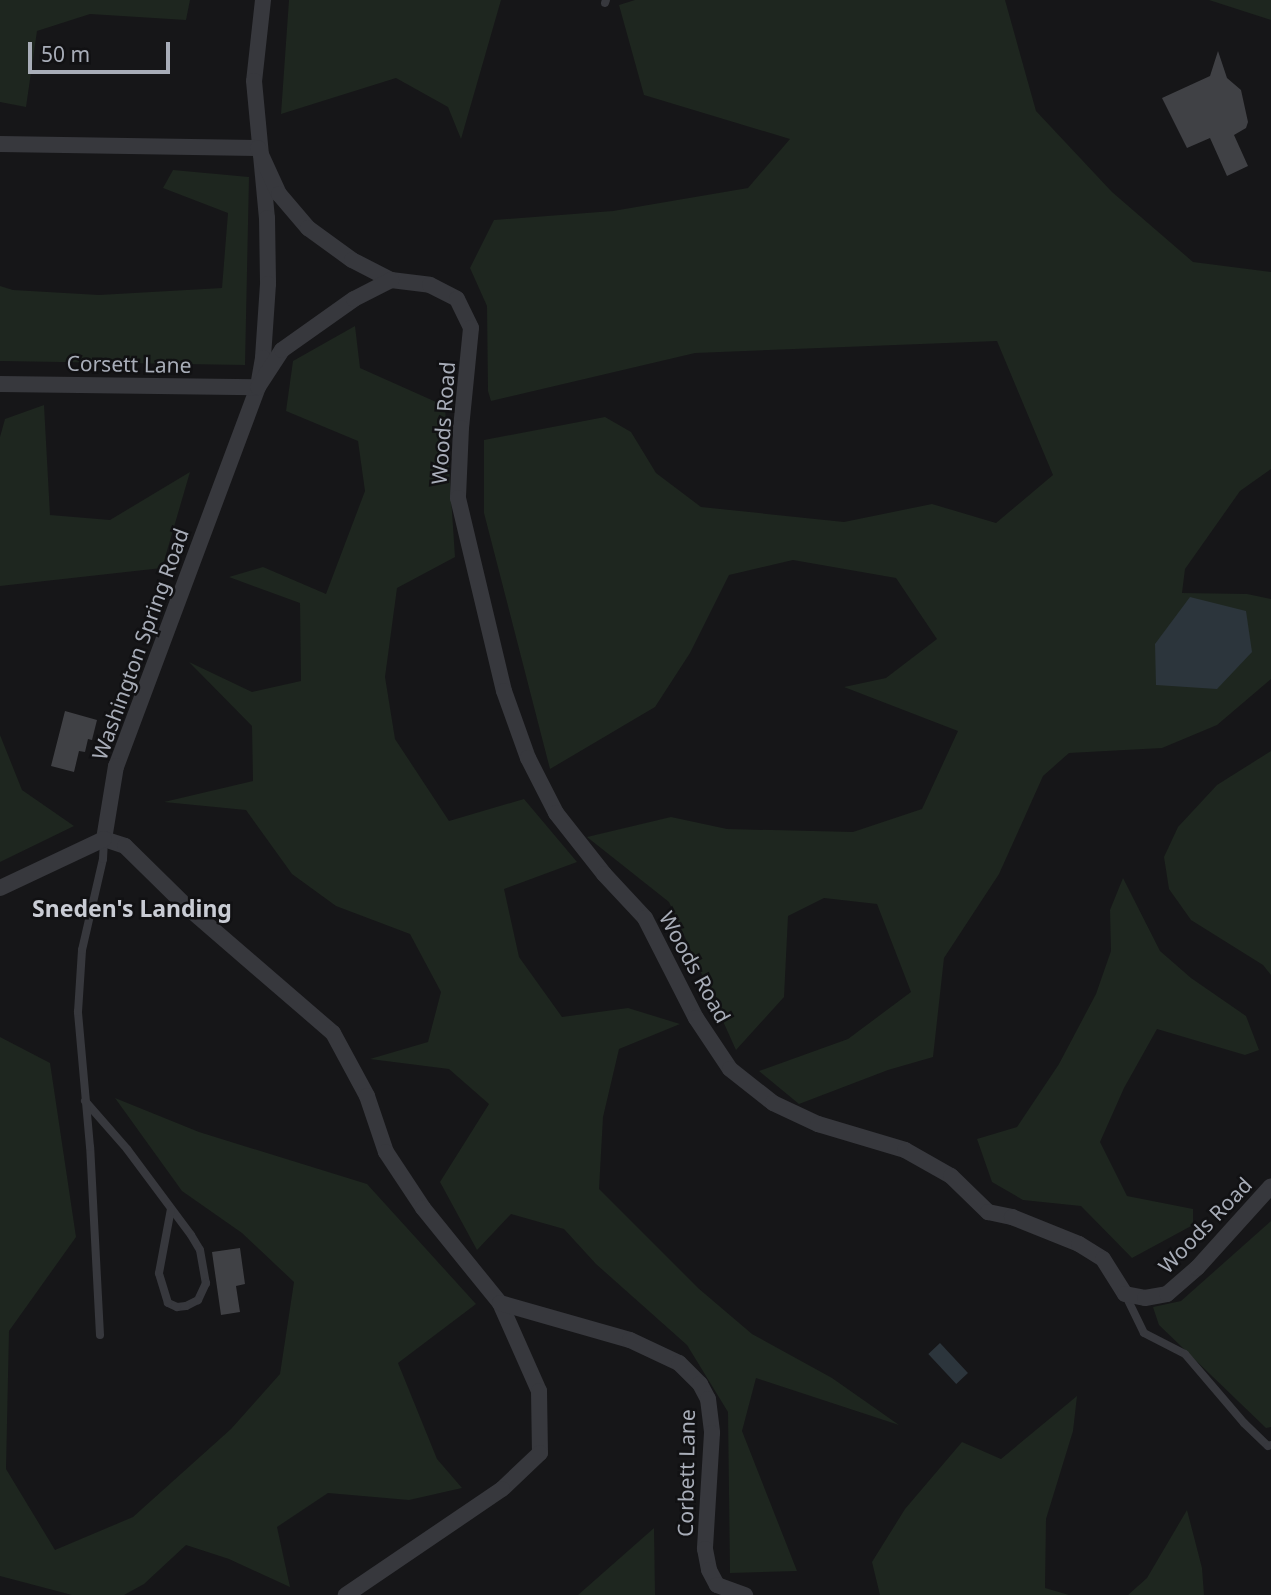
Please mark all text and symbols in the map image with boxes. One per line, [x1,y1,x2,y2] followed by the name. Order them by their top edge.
[32,28,173,72] scale bar
[41,40,90,68] text: 50 m
[66,350,192,378] street label: Corsett Lane
[426,361,460,485] street label: Woods Road
[86,525,194,763] street label: Washington Spring Road
[32,894,232,922] district label: Sneden's Landing
[654,907,736,1027] street label: Woods Road
[1153,1172,1257,1278] street label: Woods Road
[672,1409,700,1537] street label: Corbett Lane

